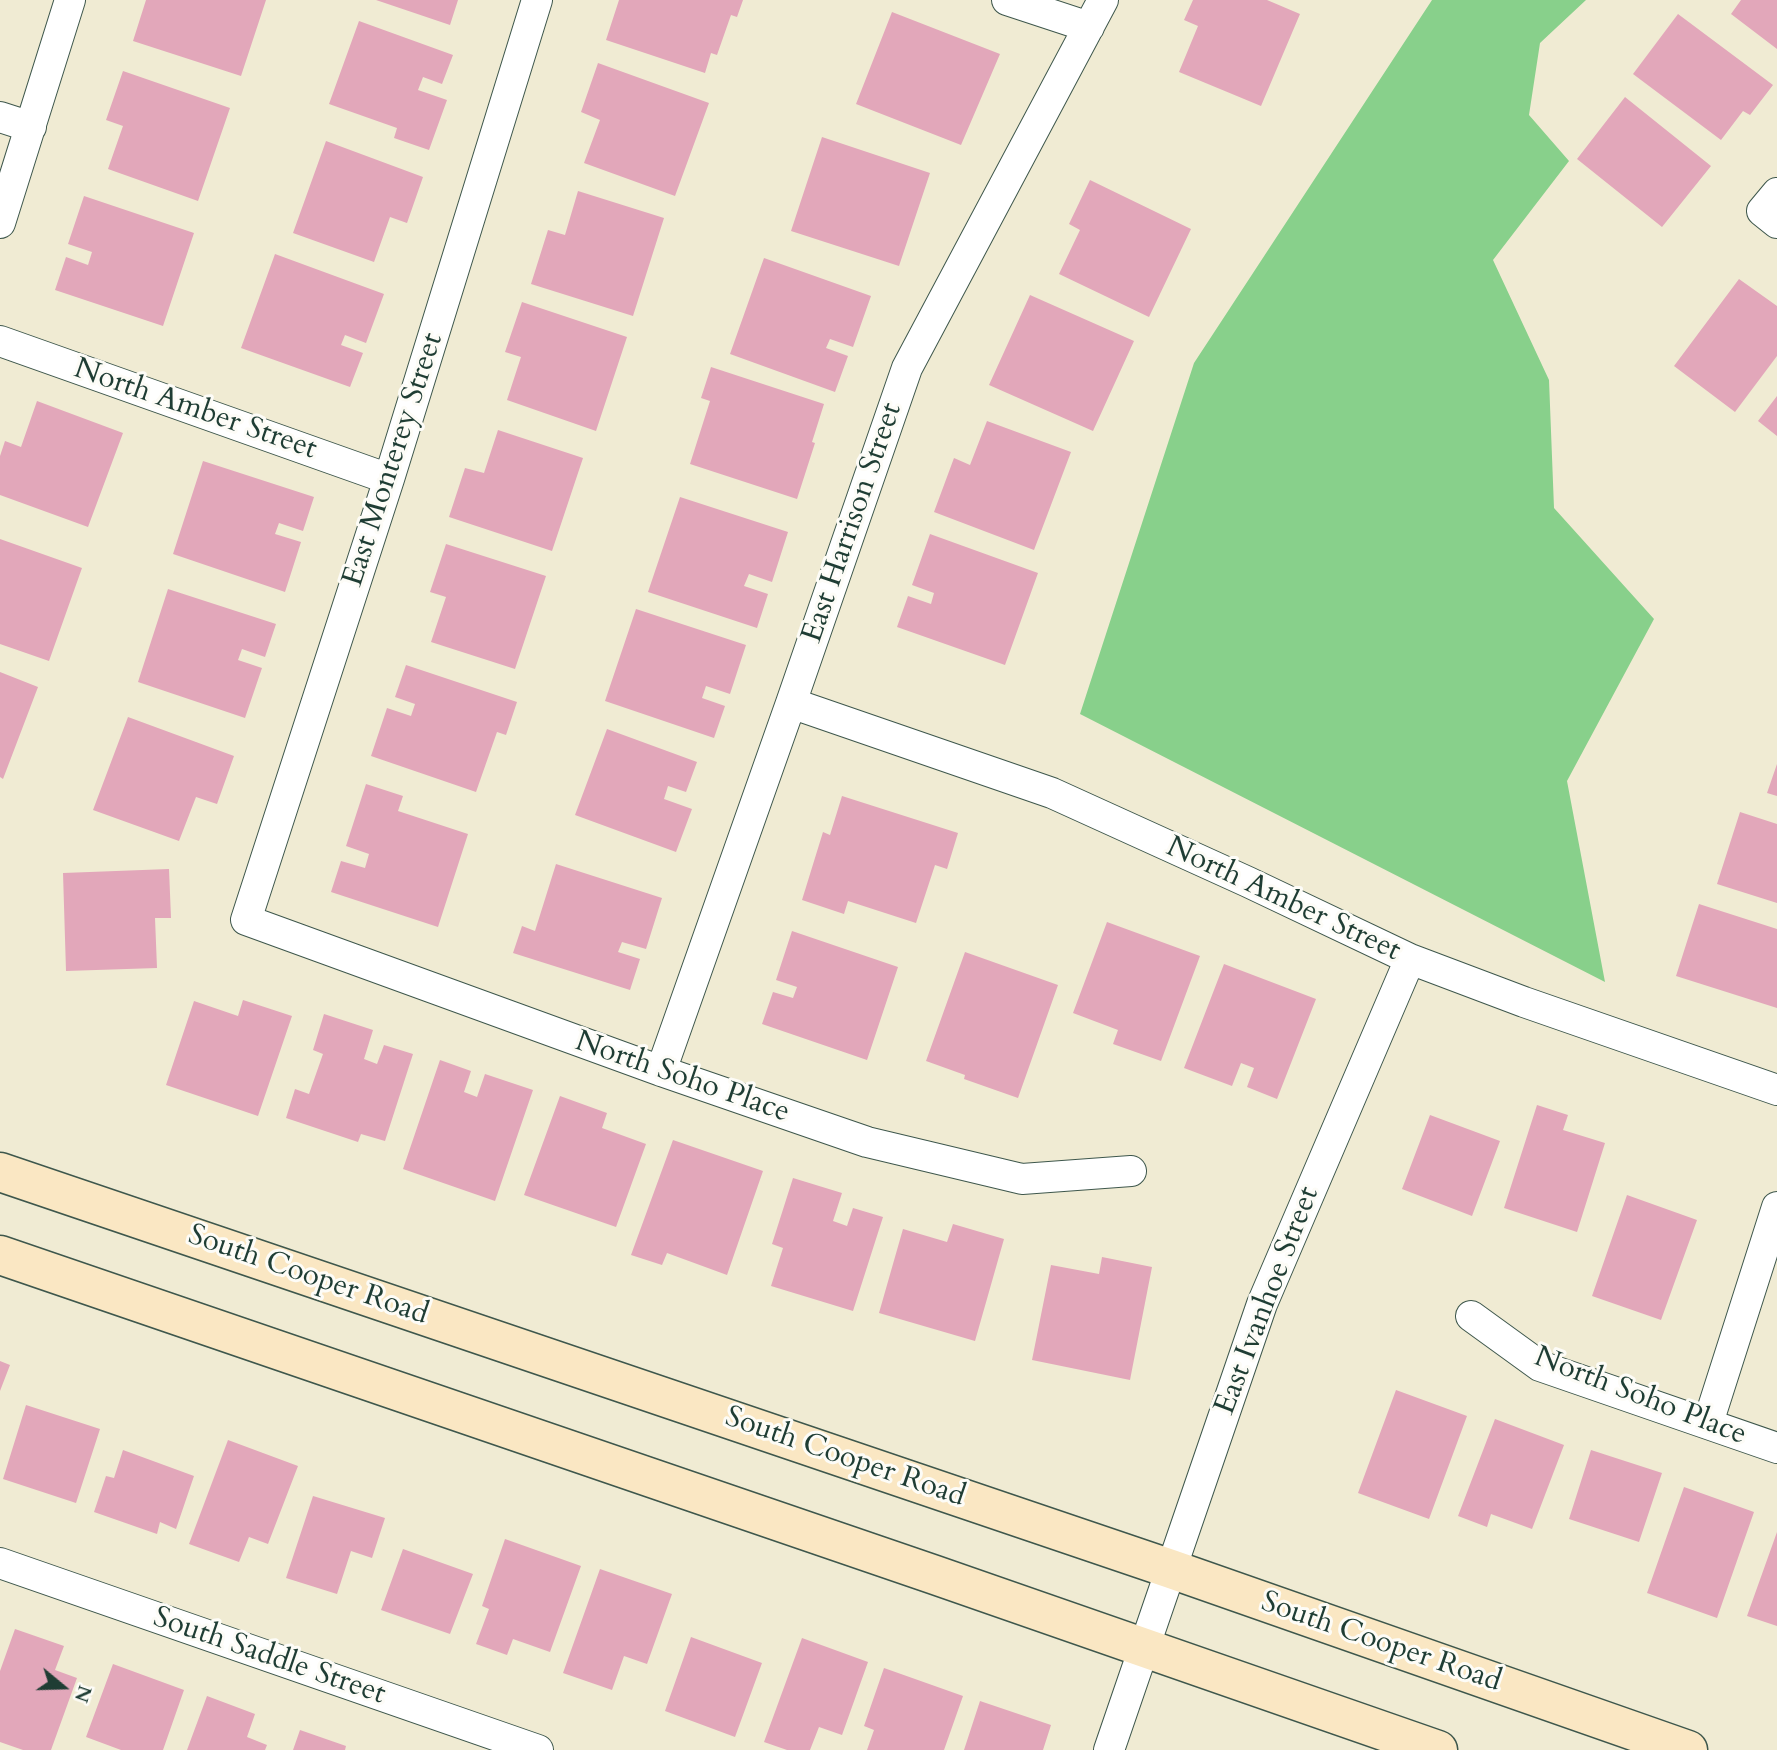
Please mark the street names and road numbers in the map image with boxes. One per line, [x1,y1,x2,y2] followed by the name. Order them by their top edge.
[336,329,452,591] street label: East Monterey Street
[69,352,321,468] street label: North Amber Street
[795,399,911,647] street label: East Harrison Street
[1160,830,1406,970] street label: North Amber Street
[570,1024,794,1132] street label: North Soho Place
[1208,1182,1328,1420] street label: East Ivanhoe Street
[183,1218,433,1334] street label: South Cooper Road
[1529,1340,1751,1454] street label: North Soho Place
[720,1400,970,1516] street label: South Cooper Road
[1256,1585,1506,1701] street label: South Cooper Road
[148,1600,390,1714] street label: South Saddle Street

